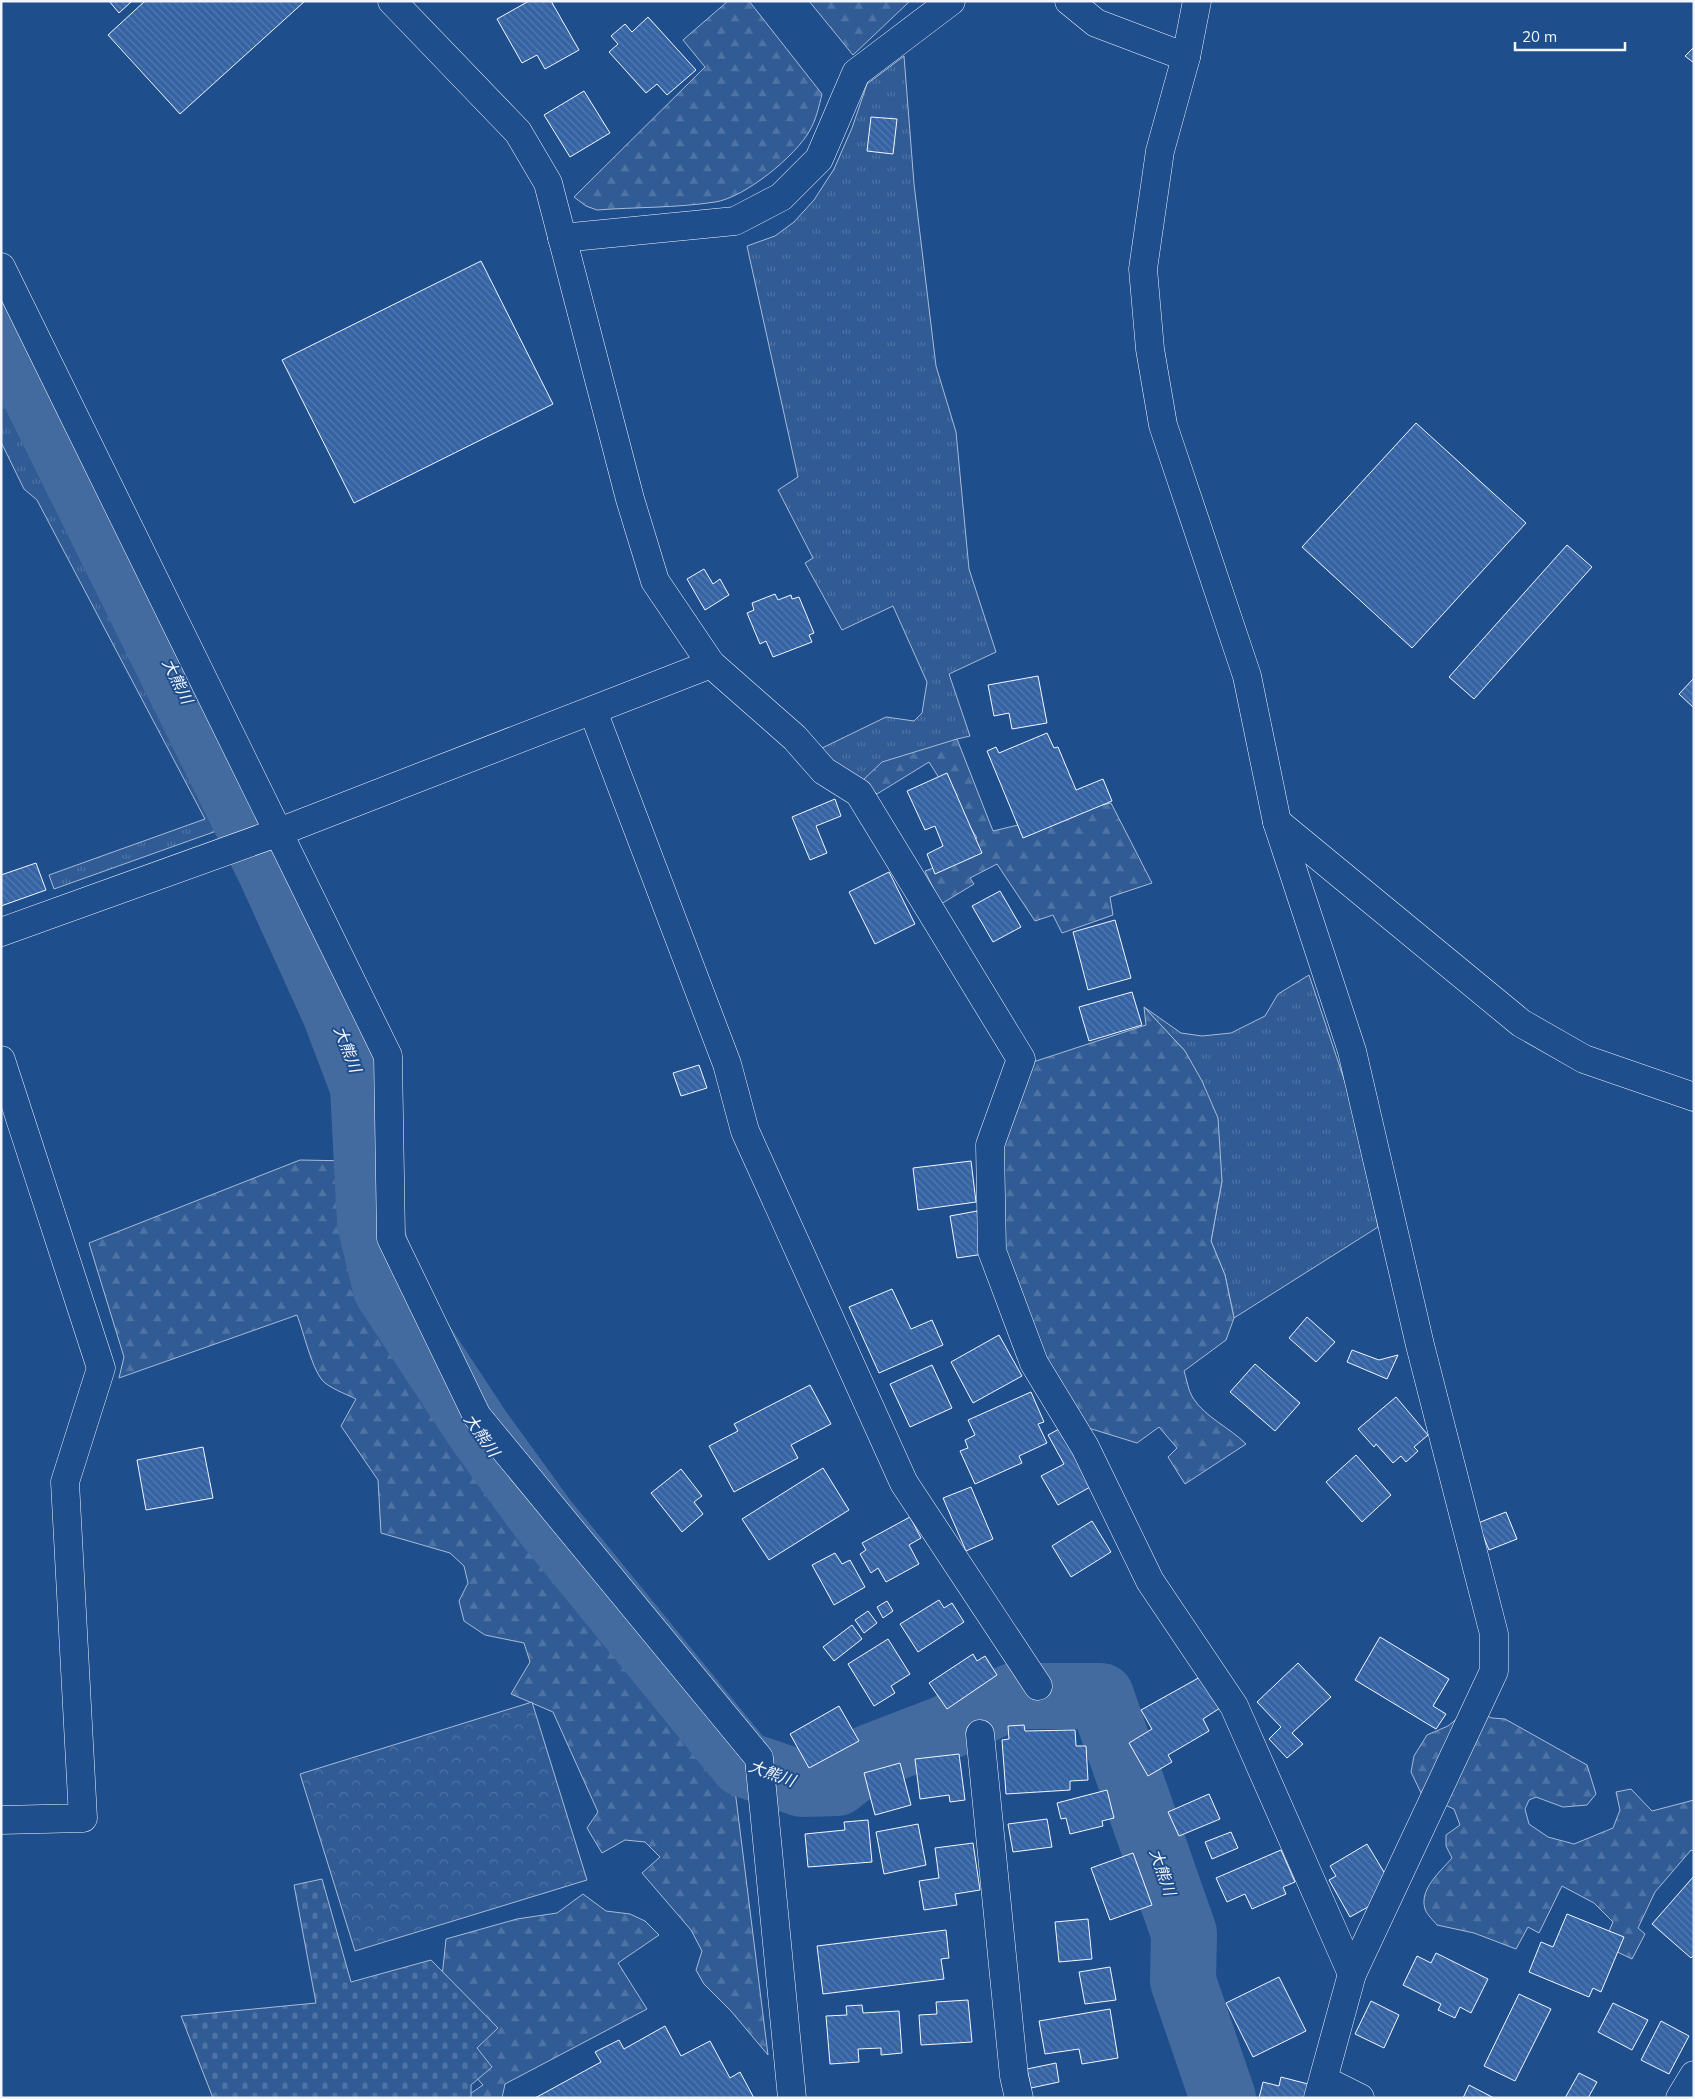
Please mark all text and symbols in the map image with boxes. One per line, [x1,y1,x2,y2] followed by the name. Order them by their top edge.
[1515,20,1625,52] scale bar
[1522,27,1557,46] text: 20 m
[158,655,198,709] water label: 大熊川
[330,1023,367,1077] water label: 大熊川
[460,1410,505,1462] water label: 大熊川
[746,1755,800,1791] water label: 大熊川
[1146,1846,1181,1900] water label: 大熊川

